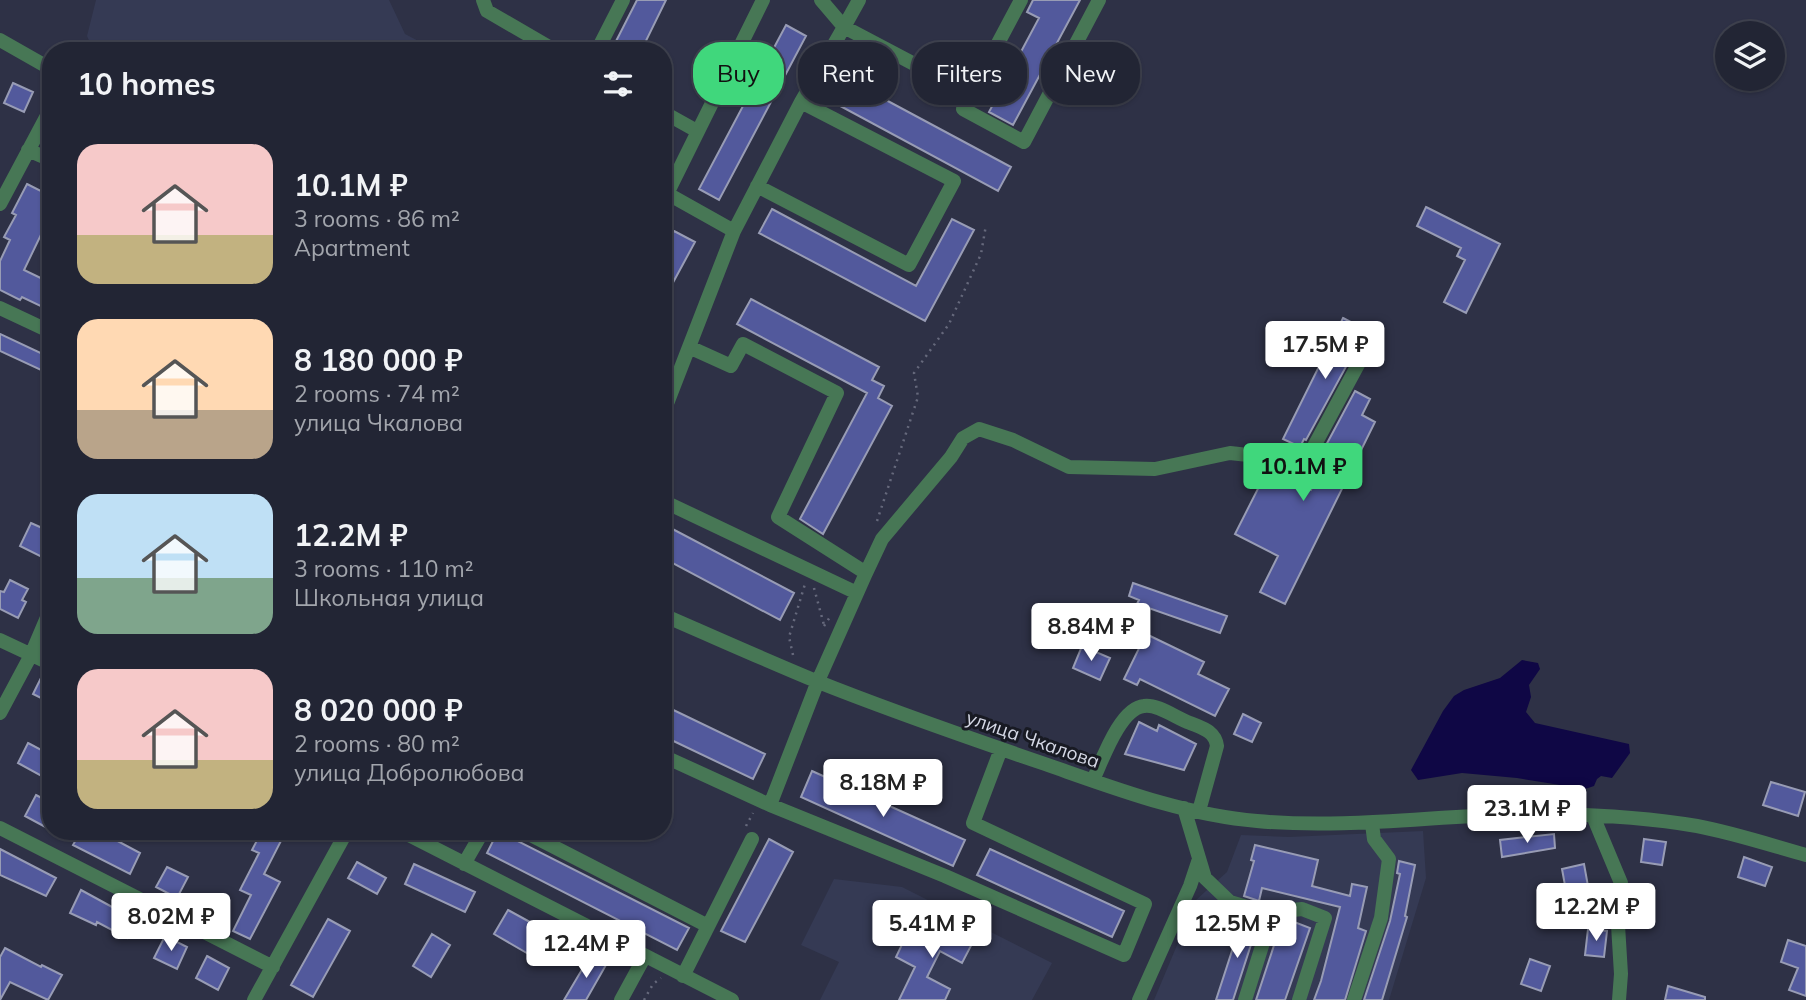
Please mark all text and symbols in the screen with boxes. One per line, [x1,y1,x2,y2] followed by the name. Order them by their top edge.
[1715,21,1785,91] map controls
[1715,21,1785,91] button: layers
[693,42,784,105] chip: Buy
[798,42,898,105] chip: Rent
[912,42,1027,105] chip: Filters
[1041,42,1140,105] chip: New
[77,65,216,103] text: 10 homes
[599,65,637,103] icon: filters
[294,166,408,204] text: 10.1M ₽
[133,172,217,256] icon: home
[294,204,460,233] text: 3 rooms · 86 m²
[294,233,410,262] text: Apartment
[1260,322,1390,381] pin: 17.5M ₽
[1281,329,1369,358] text: 17.5M ₽
[294,341,463,379] text: 8 180 000 ₽
[133,347,217,431] icon: home
[294,379,460,408] text: 2 rooms · 74 m²
[294,408,463,437] text: улица Чкалова
[1238,444,1368,503] pin: 10.1M ₽
[1259,451,1347,480] text: 10.1M ₽
[294,516,408,554] text: 12.2M ₽
[133,522,217,606] icon: home
[294,554,474,583] text: 3 rooms · 110 m²
[294,583,484,612] text: Школьная улица
[1026,604,1156,663] pin: 8.84M ₽
[1047,611,1135,640] text: 8.84M ₽
[294,691,463,729] text: 8 020 000 ₽
[133,697,217,781] icon: home
[963,705,1103,773] street label: улица Чкалова
[294,729,460,758] text: 2 rooms · 80 m²
[294,758,525,787] text: улица Добролюбова
[818,760,948,819] pin: 8.18M ₽
[839,767,927,796] text: 8.18M ₽
[1462,786,1592,845] pin: 23.1M ₽
[1483,793,1571,822] text: 23.1M ₽
[1531,884,1661,943] pin: 12.2M ₽
[1552,891,1640,920] text: 12.2M ₽
[106,894,236,953] pin: 8.02M ₽
[867,900,997,960] pin: 5.41M ₽
[1172,900,1302,960] pin: 12.5M ₽
[127,901,215,930] text: 8.02M ₽
[888,908,976,937] text: 5.41M ₽
[1193,908,1281,937] text: 12.5M ₽
[521,920,651,980] pin: 12.4M ₽
[542,928,630,957] text: 12.4M ₽

